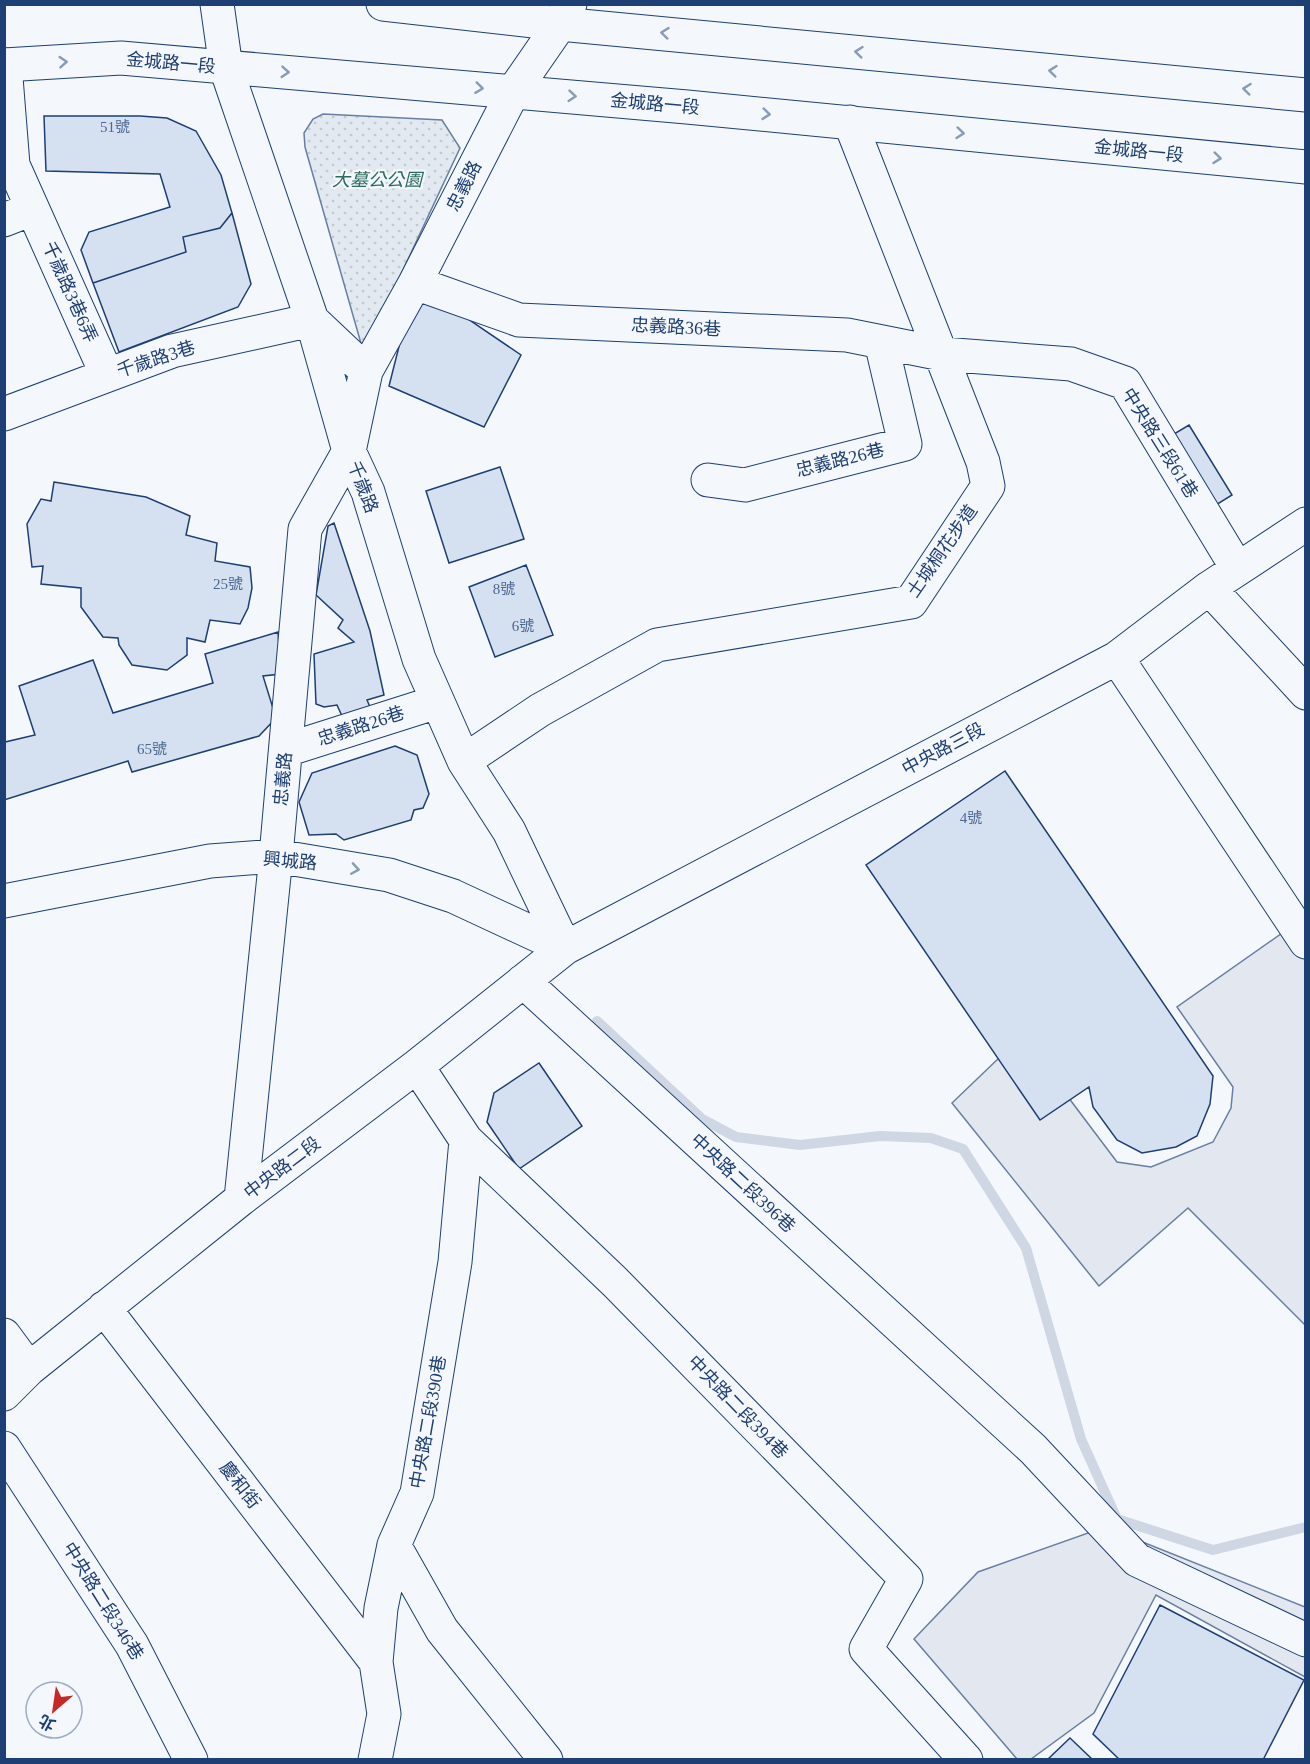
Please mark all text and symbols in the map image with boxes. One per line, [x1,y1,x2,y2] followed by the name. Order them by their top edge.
[660,27,670,40] one-way arrow
[855,46,864,59] one-way arrow
[125,49,217,77] street label: 金城路一段
[58,55,67,68] one-way arrow
[280,65,289,78] one-way arrow
[1049,65,1058,78] one-way arrow
[474,81,483,94] one-way arrow
[1243,83,1252,96] one-way arrow
[567,89,576,102] one-way arrow
[609,90,701,118] street label: 金城路一段
[761,107,771,120] one-way arrow
[100,119,130,135] house number: 51號
[956,126,965,139] one-way arrow
[1093,136,1185,166] street label: 金城路一段
[1212,151,1221,164] one-way arrow
[443,157,485,215] street label: 忠義路
[332,170,425,190] park label: 大墓公公園
[39,239,101,345] street label: 千歲路3巷6弄
[631,315,721,339] street label: 忠義路36巷
[114,337,198,381] street label: 千歲路3巷
[1118,384,1202,502] street label: 中央路三段61巷
[794,439,886,481] street label: 忠義路26巷
[344,458,382,516] street label: 千歲路
[903,501,981,601] street label: 土城桐花步道
[213,576,243,592] house number: 25號
[493,581,515,597] house number: 8號
[512,618,534,634] house number: 6號
[315,703,407,749] street label: 忠義路26巷
[899,719,987,779] street label: 中央路三段
[137,741,167,757] house number: 65號
[271,751,295,807] street label: 忠義路
[960,810,982,826] house number: 4號
[262,849,318,873] street label: 興城路
[349,862,359,875] one-way arrow
[687,1130,799,1236] street label: 中央路二段396巷
[240,1133,324,1203] street label: 中央路二段
[684,1351,792,1463] street label: 中央路二段394巷
[406,1354,450,1490] street label: 中央路二段390巷
[215,1458,265,1512] street label: 慶和街
[59,1538,147,1664] street label: 中央路二段346巷
[24,1680,84,1740] north arrow
[36,1711,58,1734] text: 北

